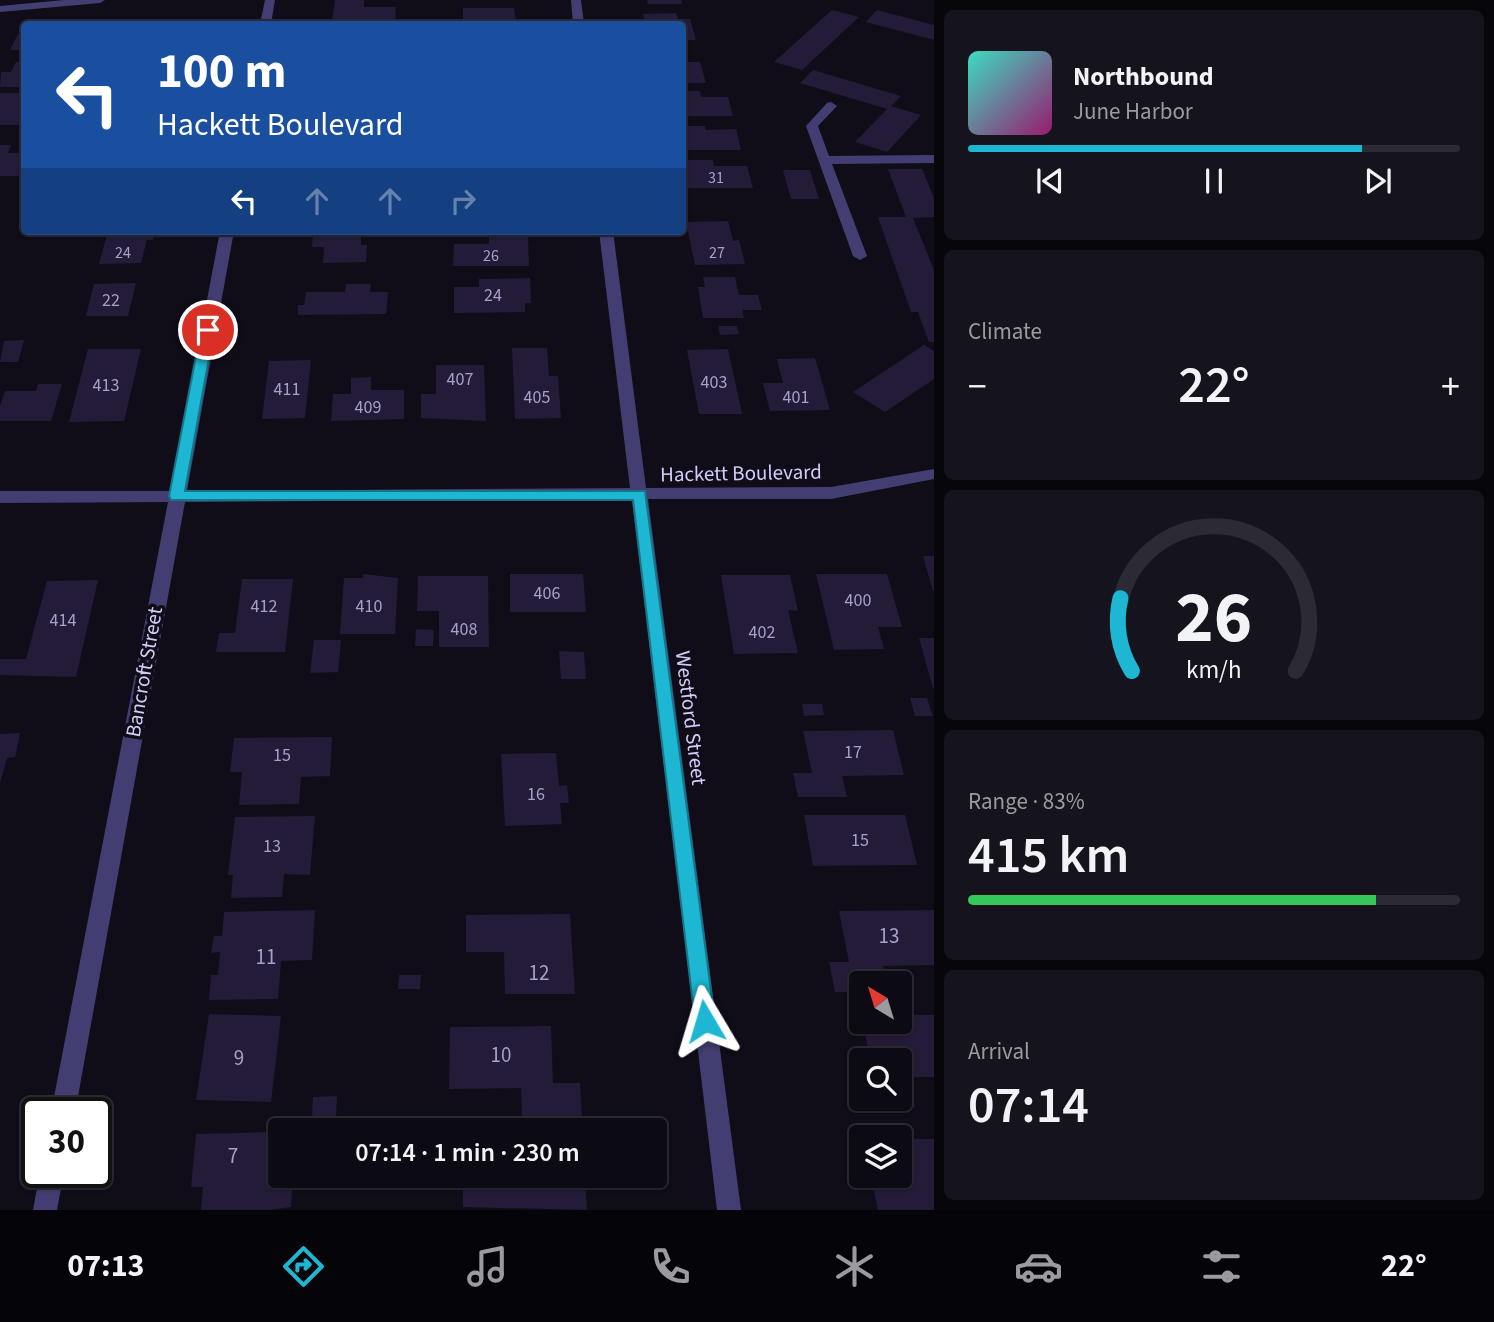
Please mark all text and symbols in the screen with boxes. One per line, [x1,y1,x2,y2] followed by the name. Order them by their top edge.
[157,37,286,107] text: 100 m
[42,49,133,140] icon: left
[1073,58,1214,95] text: Northbound
[1073,95,1193,128] text: June Harbor
[157,102,404,148] text: Hackett Boulevard
[1031,162,1069,200] icon: previous
[1195,162,1233,200] icon: pause
[1359,162,1397,200] icon: next
[708,167,724,189] house number: 31
[225,182,263,220] icon: left
[298,182,336,220] icon: ahead
[371,182,409,220] icon: ahead
[444,182,482,220] icon: right
[115,242,131,264] house number: 24
[709,242,725,264] house number: 27
[483,245,499,267] house number: 26
[484,283,502,308] house number: 24
[102,288,120,313] house number: 22
[178,300,238,360] pin
[189,311,227,349] icon: arrive
[968,315,1042,348] text: Climate
[1178,349,1250,423] text: 22°
[968,360,987,414] text: −
[1441,360,1460,414] text: +
[447,367,473,392] house number: 407
[701,370,727,395] house number: 403
[93,373,119,398] house number: 413
[274,377,300,402] house number: 411
[524,385,550,410] house number: 405
[783,385,809,410] house number: 401
[355,395,381,420] house number: 409
[660,457,822,489] street label: Hackett Boulevard
[1176,566,1252,670] text: 26
[534,581,560,606] house number: 406
[845,588,871,613] house number: 400
[251,594,277,619] house number: 412
[356,594,382,619] house number: 410
[118,605,170,739] street label: Bancroft Street
[50,608,76,633] house number: 414
[451,617,477,642] house number: 408
[749,620,775,645] house number: 402
[668,649,714,787] street label: Westford Street
[1186,652,1242,688] text: km/h
[844,740,862,765] house number: 17
[273,743,291,768] house number: 15
[527,782,545,807] house number: 16
[968,785,1085,818] text: Range · 83%
[968,819,1129,893] text: 415 km
[851,828,869,853] house number: 15
[263,834,281,859] house number: 13
[879,921,899,951] house number: 13
[256,942,276,972] house number: 11
[529,958,549,988] house number: 12
[849,971,912,1034] north arrow
[849,971,912,1188] map controls
[668,984,742,1058] position arrow
[968,1035,1030,1068] text: Arrival
[491,1040,511,1070] house number: 10
[234,1043,244,1073] house number: 9
[849,1048,912,1111] button: search
[968,1069,1089,1143] text: 07:14
[21,1097,112,1188] speed limit sign: 30
[849,1125,912,1188] button: layers
[355,1134,580,1171] text: 07:14 · 1 min · 230 m
[228,1141,238,1171] house number: 7
[279,1242,328,1291] icon: directions
[463,1242,512,1291] icon: music
[646,1242,695,1291] icon: phone
[830,1242,879,1291] icon: climate
[1014,1242,1063,1291] icon: car
[1197,1242,1246,1291] icon: filters
[67,1243,145,1289] text: 07:13
[1381,1243,1427,1289] text: 22°

